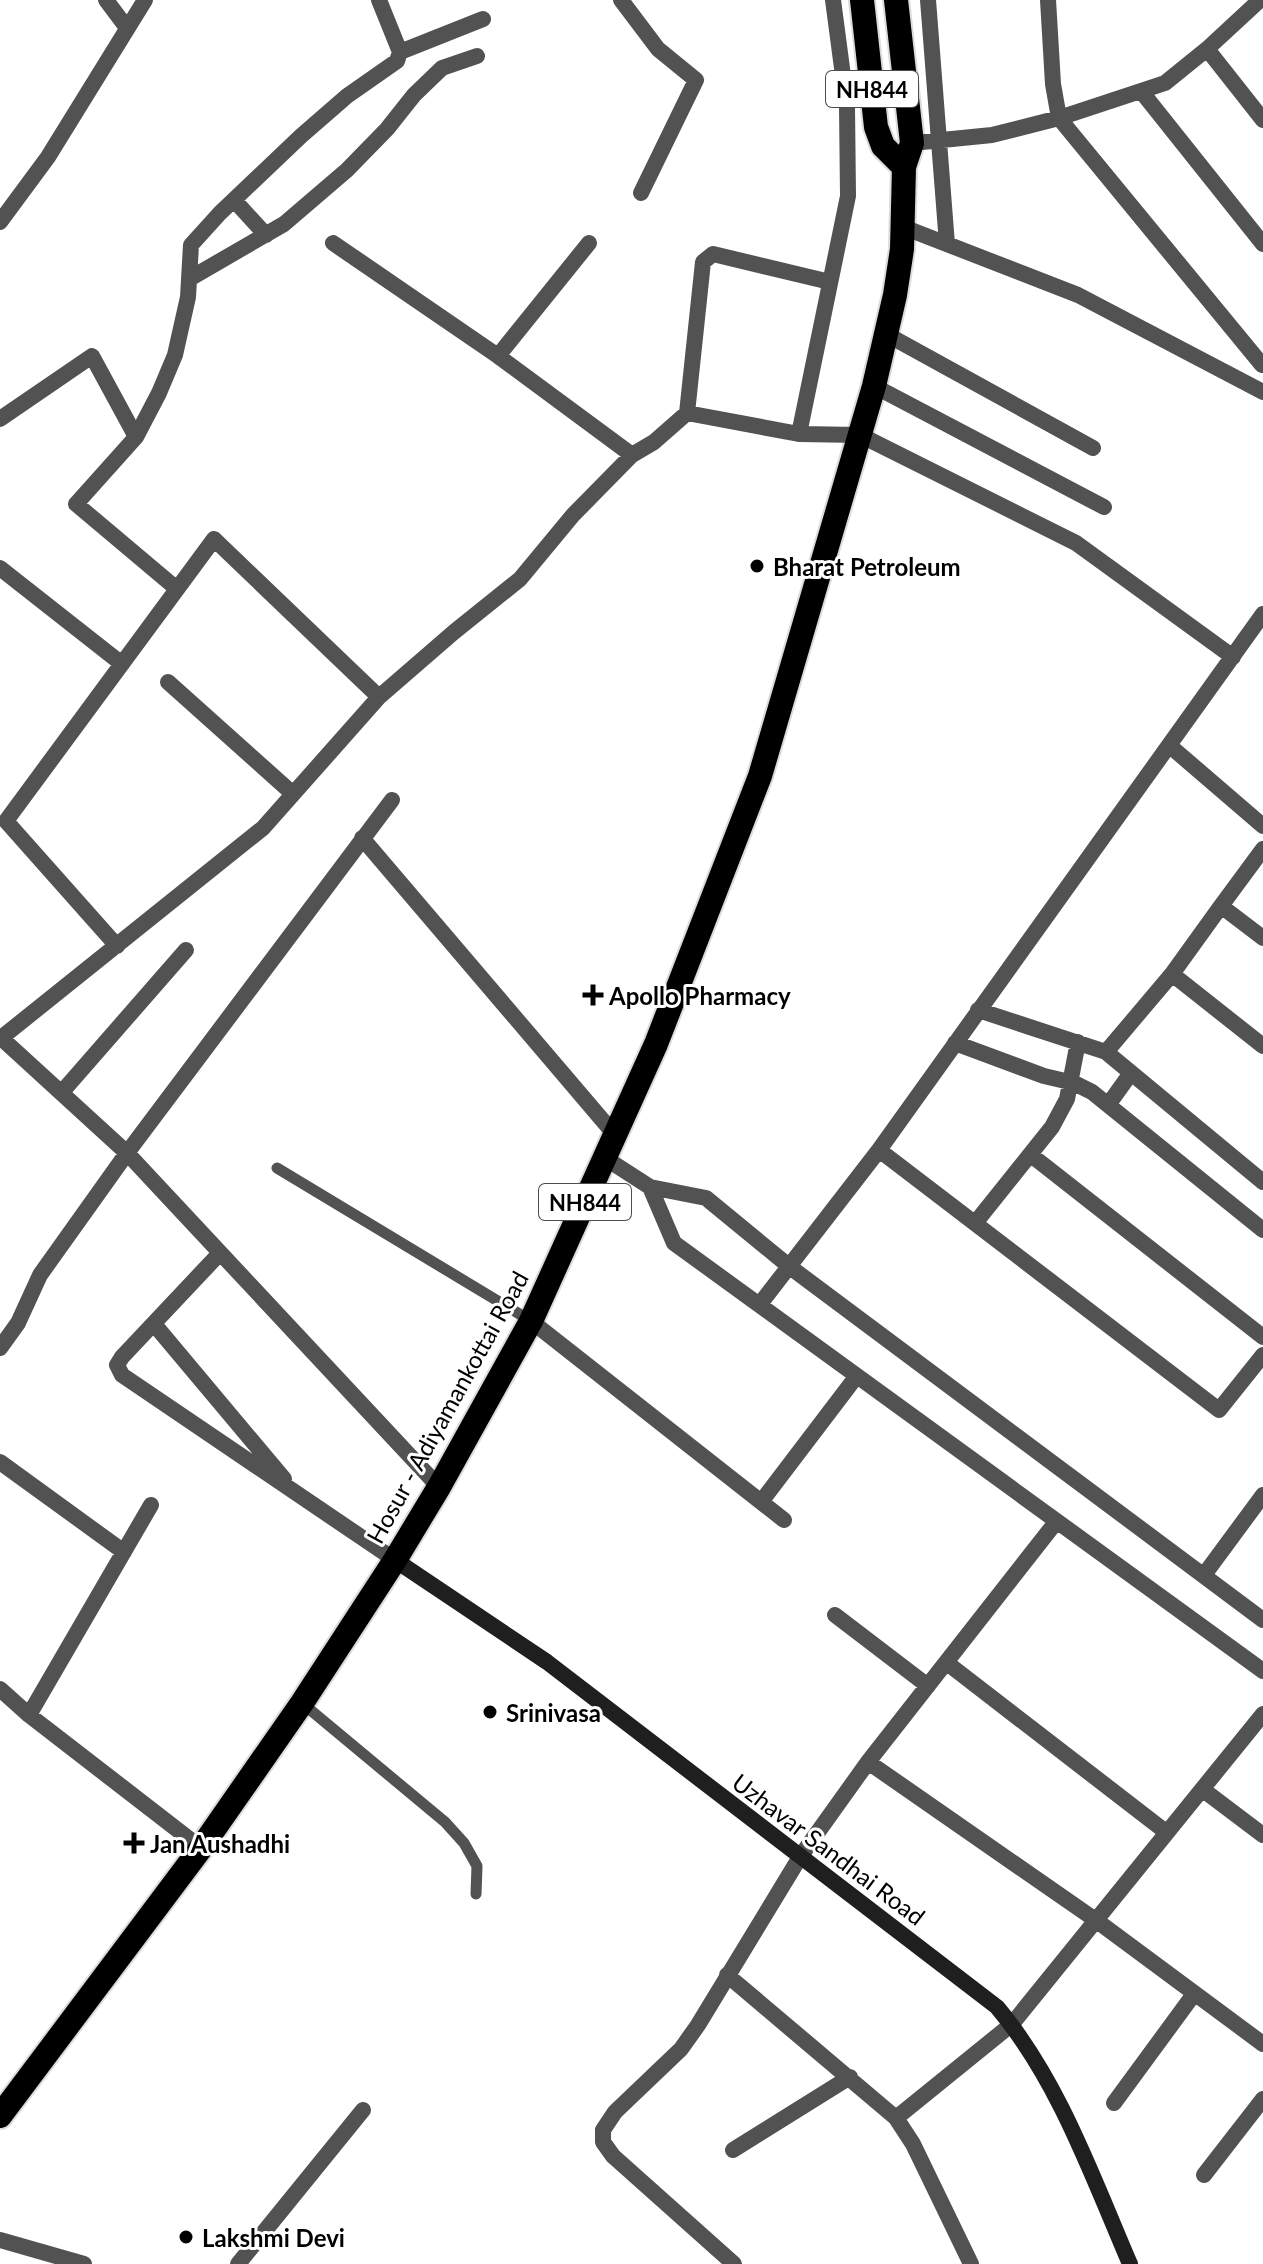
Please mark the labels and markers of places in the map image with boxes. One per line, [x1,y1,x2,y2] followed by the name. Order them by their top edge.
[773,552,961,581] place label: Bharat Petroleum
[748,557,766,575] marker: Bharat Petroleum
[608,981,791,1010] place label: Apollo Pharmacy
[584,986,602,1004] marker: Apollo Pharmacy
[506,1698,601,1727] place label: Srinivasa
[481,1703,499,1721] marker: Srinivasa
[150,1829,290,1858] place label: Jan Aushadhi
[125,1834,143,1852] marker: Jan Aushadhi
[202,2223,345,2252] place label: Lakshmi Devi
[177,2228,195,2246] marker: Lakshmi Devi

